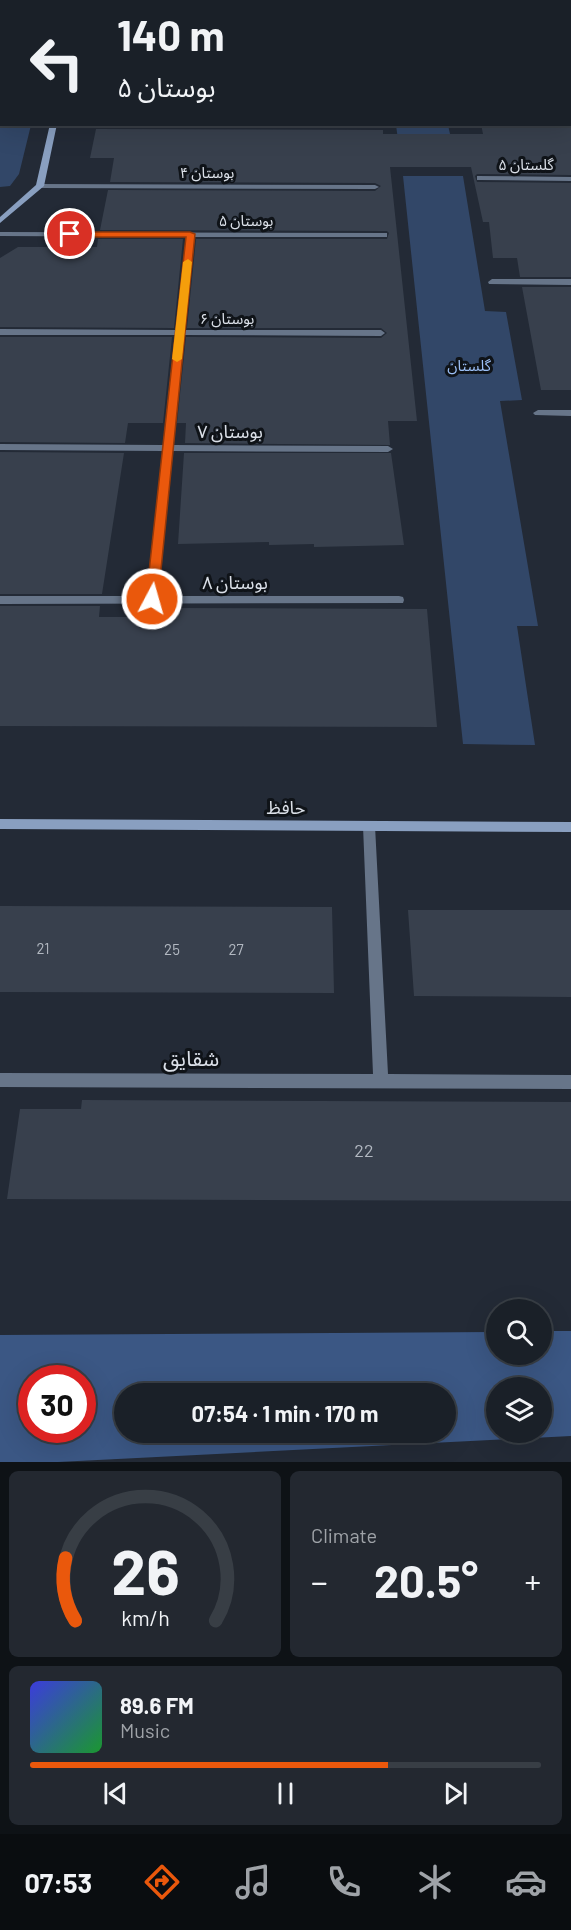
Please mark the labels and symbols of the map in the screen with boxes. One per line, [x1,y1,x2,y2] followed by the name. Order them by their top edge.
[498,155,554,174] street label: گلستان ۵
[180,163,234,182] street label: بوستان ۴
[44,208,95,259] pin
[219,211,273,230] street label: بوستان ۵
[200,309,254,328] street label: بوستان ۶
[447,356,492,375] park label: گلستان
[197,420,263,443] street label: بوستان ۷
[120,567,184,631] position arrow
[202,571,268,594] street label: بوستان ۸
[267,796,305,818] street label: حافظ
[36,939,50,957] house number: 21
[164,940,180,958] house number: 25
[228,940,244,958] house number: 27
[163,1045,219,1072] street label: شقایق
[354,1139,374,1161] house number: 22
[18,1365,96,1443] speed limit sign: 30

